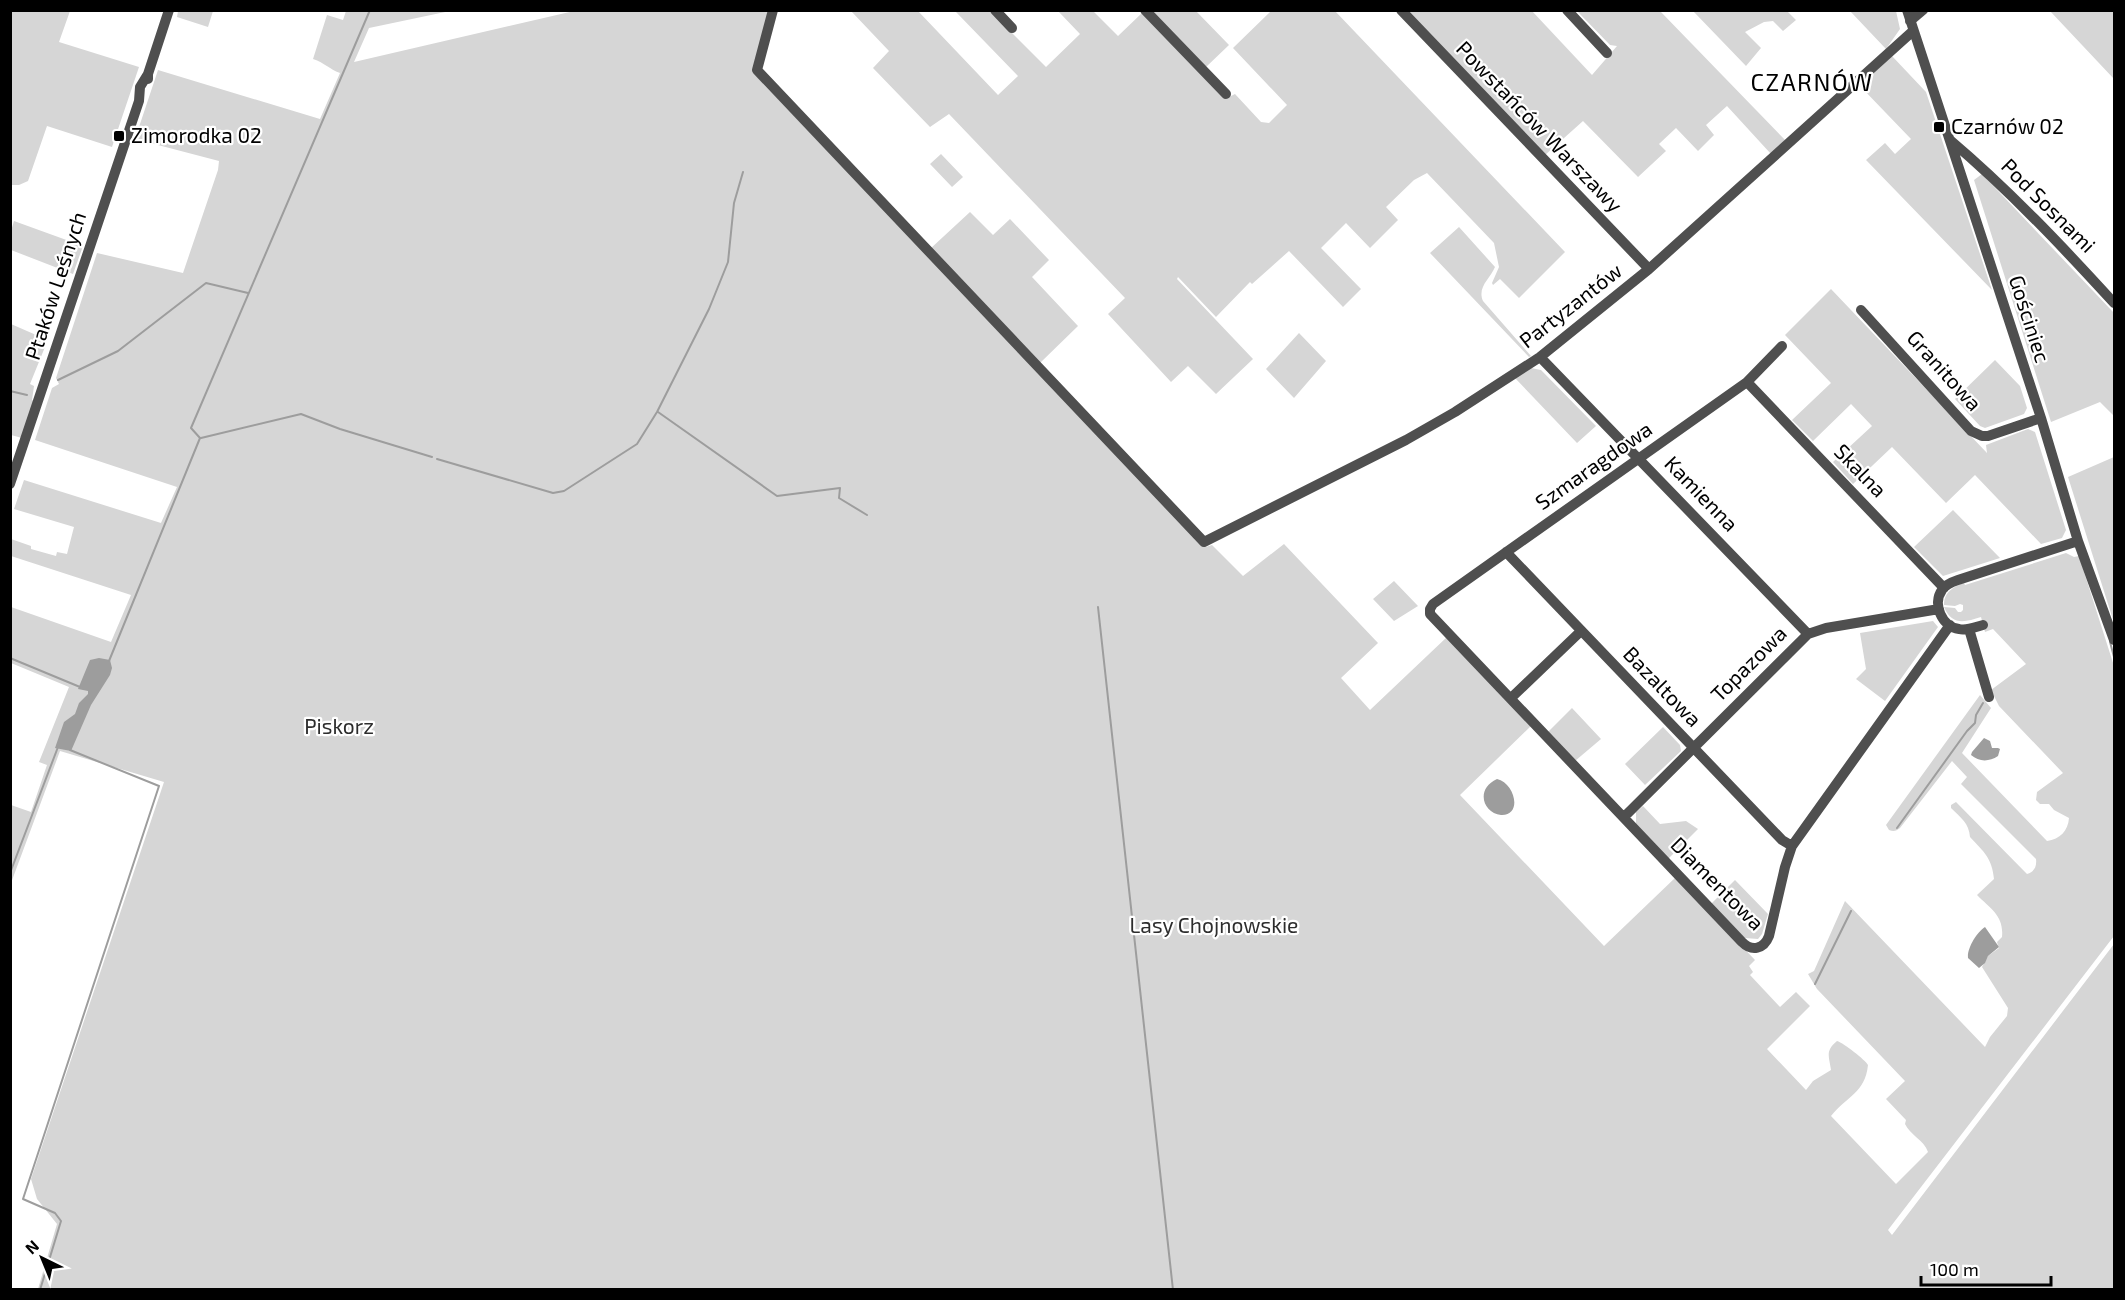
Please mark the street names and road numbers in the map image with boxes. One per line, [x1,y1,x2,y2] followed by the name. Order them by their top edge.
[1452,35,1628,217] street label: Powstańców Warszawy
[1997,153,2101,257] street label: Pod Sosnami
[19,208,90,363] street label: Ptaków Leśnych
[1514,257,1626,353] street label: Partyzantów
[2005,272,2056,365] street label: Gościniec
[1903,325,1988,415] street label: Granitowa
[1530,415,1656,514] street label: Szmaragdowa
[1830,438,1892,502] street label: Skalna
[1660,450,1744,536] street label: Kamienna
[1705,620,1791,706] street label: Topazowa
[1619,641,1707,731] street label: Bazaltowa
[1666,831,1770,935] street label: Diamentowa

